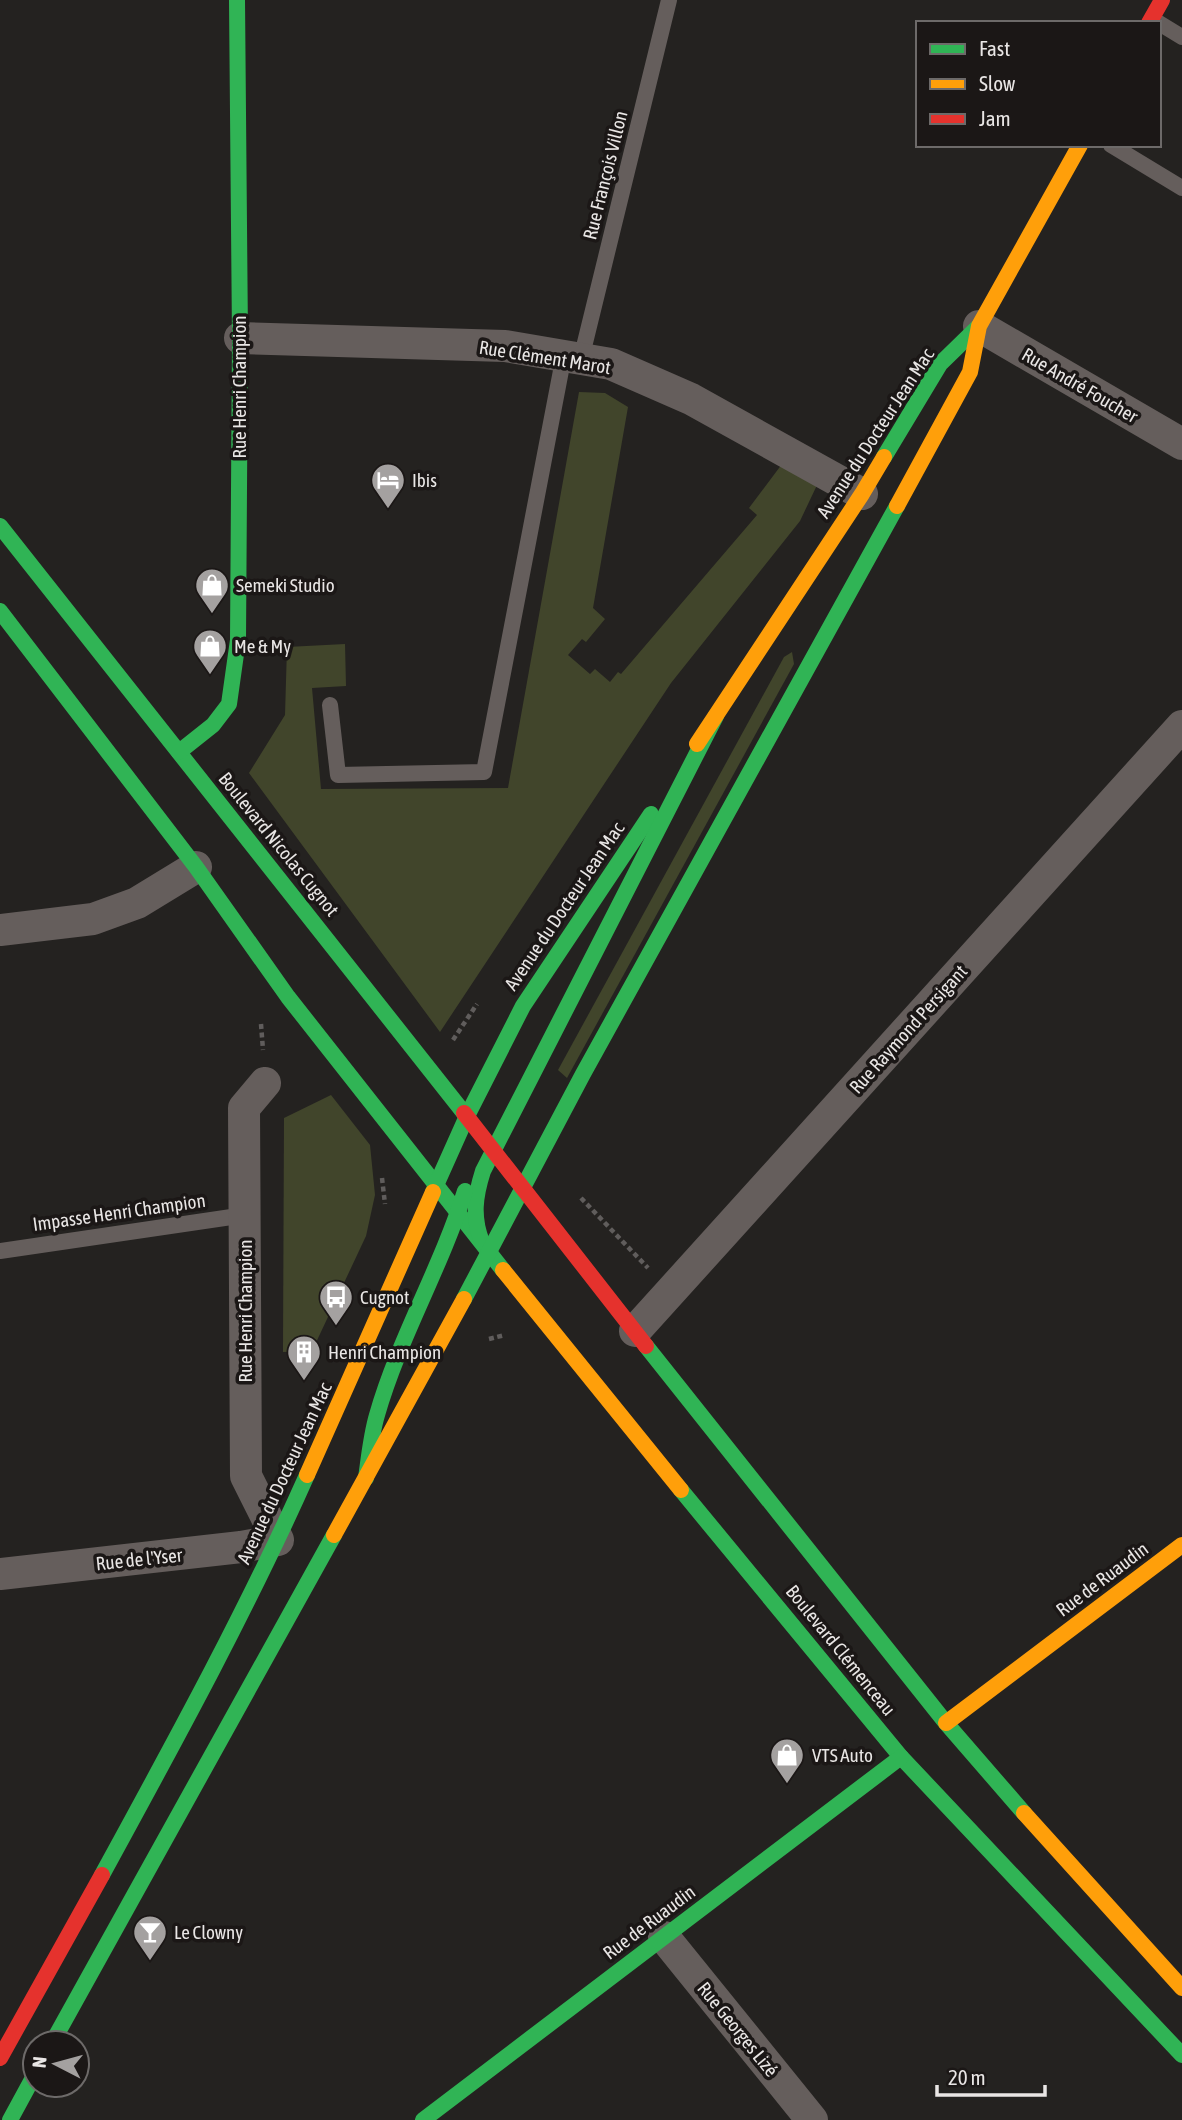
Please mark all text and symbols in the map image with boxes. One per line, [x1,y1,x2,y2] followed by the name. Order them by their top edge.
[916,21,1161,147] legend
[979,36,1010,60] text: Fast
[979,71,1016,95] text: Slow
[979,106,1011,130] text: Jam
[578,108,632,242] street label: Rue François Villon
[228,315,250,459] street label: Rue Henri Champion
[478,336,612,378] street label: Rue Clément Marot
[812,343,939,522] street label: Avenue du Docteur Jean Mac
[1018,343,1142,427] street label: Rue André Foucher
[369,461,407,510] hotel icon: Ibis
[412,469,437,491] place label: Ibis
[193,566,231,615] shop icon: Semeki Studio
[236,574,335,596] place label: Semeki Studio
[191,627,229,676] shop icon: Me & My
[234,635,291,657] place label: Me & My
[214,768,344,920] street label: Boulevard Nicolas Cugnot
[500,817,629,994] street label: Avenue du Docteur Jean Mac
[845,960,971,1098] street label: Rue Raymond Persigant
[31,1189,207,1235] street label: Impasse Henri Champion
[234,1239,256,1383] street label: Rue Henri Champion
[317,1278,355,1327] bus stop icon: Cugnot
[360,1286,410,1308] place label: Cugnot
[285,1333,323,1382] building icon: Henri Champion
[328,1341,441,1363] place label: Henri Champion
[232,1378,336,1567] street label: Avenue du Docteur Jean Mac
[1052,1537,1152,1621] street label: Rue de Ruaudin
[95,1543,184,1574] street label: Rue de l'Yser
[782,1580,900,1720] street label: Boulevard Clémenceau
[768,1736,806,1785] shop icon: VTS Auto
[812,1744,873,1766] place label: VTS Auto
[599,1880,699,1964] street label: Rue de Ruaudin
[131,1913,169,1962] bar icon: Le Clowny
[174,1921,243,1943] place label: Le Clowny
[693,1977,783,2081] street label: Rue Georges Lizé
[21,2029,91,2099] north arrow
[937,2054,1046,2098] scale bar
[28,2055,51,2069] text: N
[948,2065,986,2089] text: 20 m

